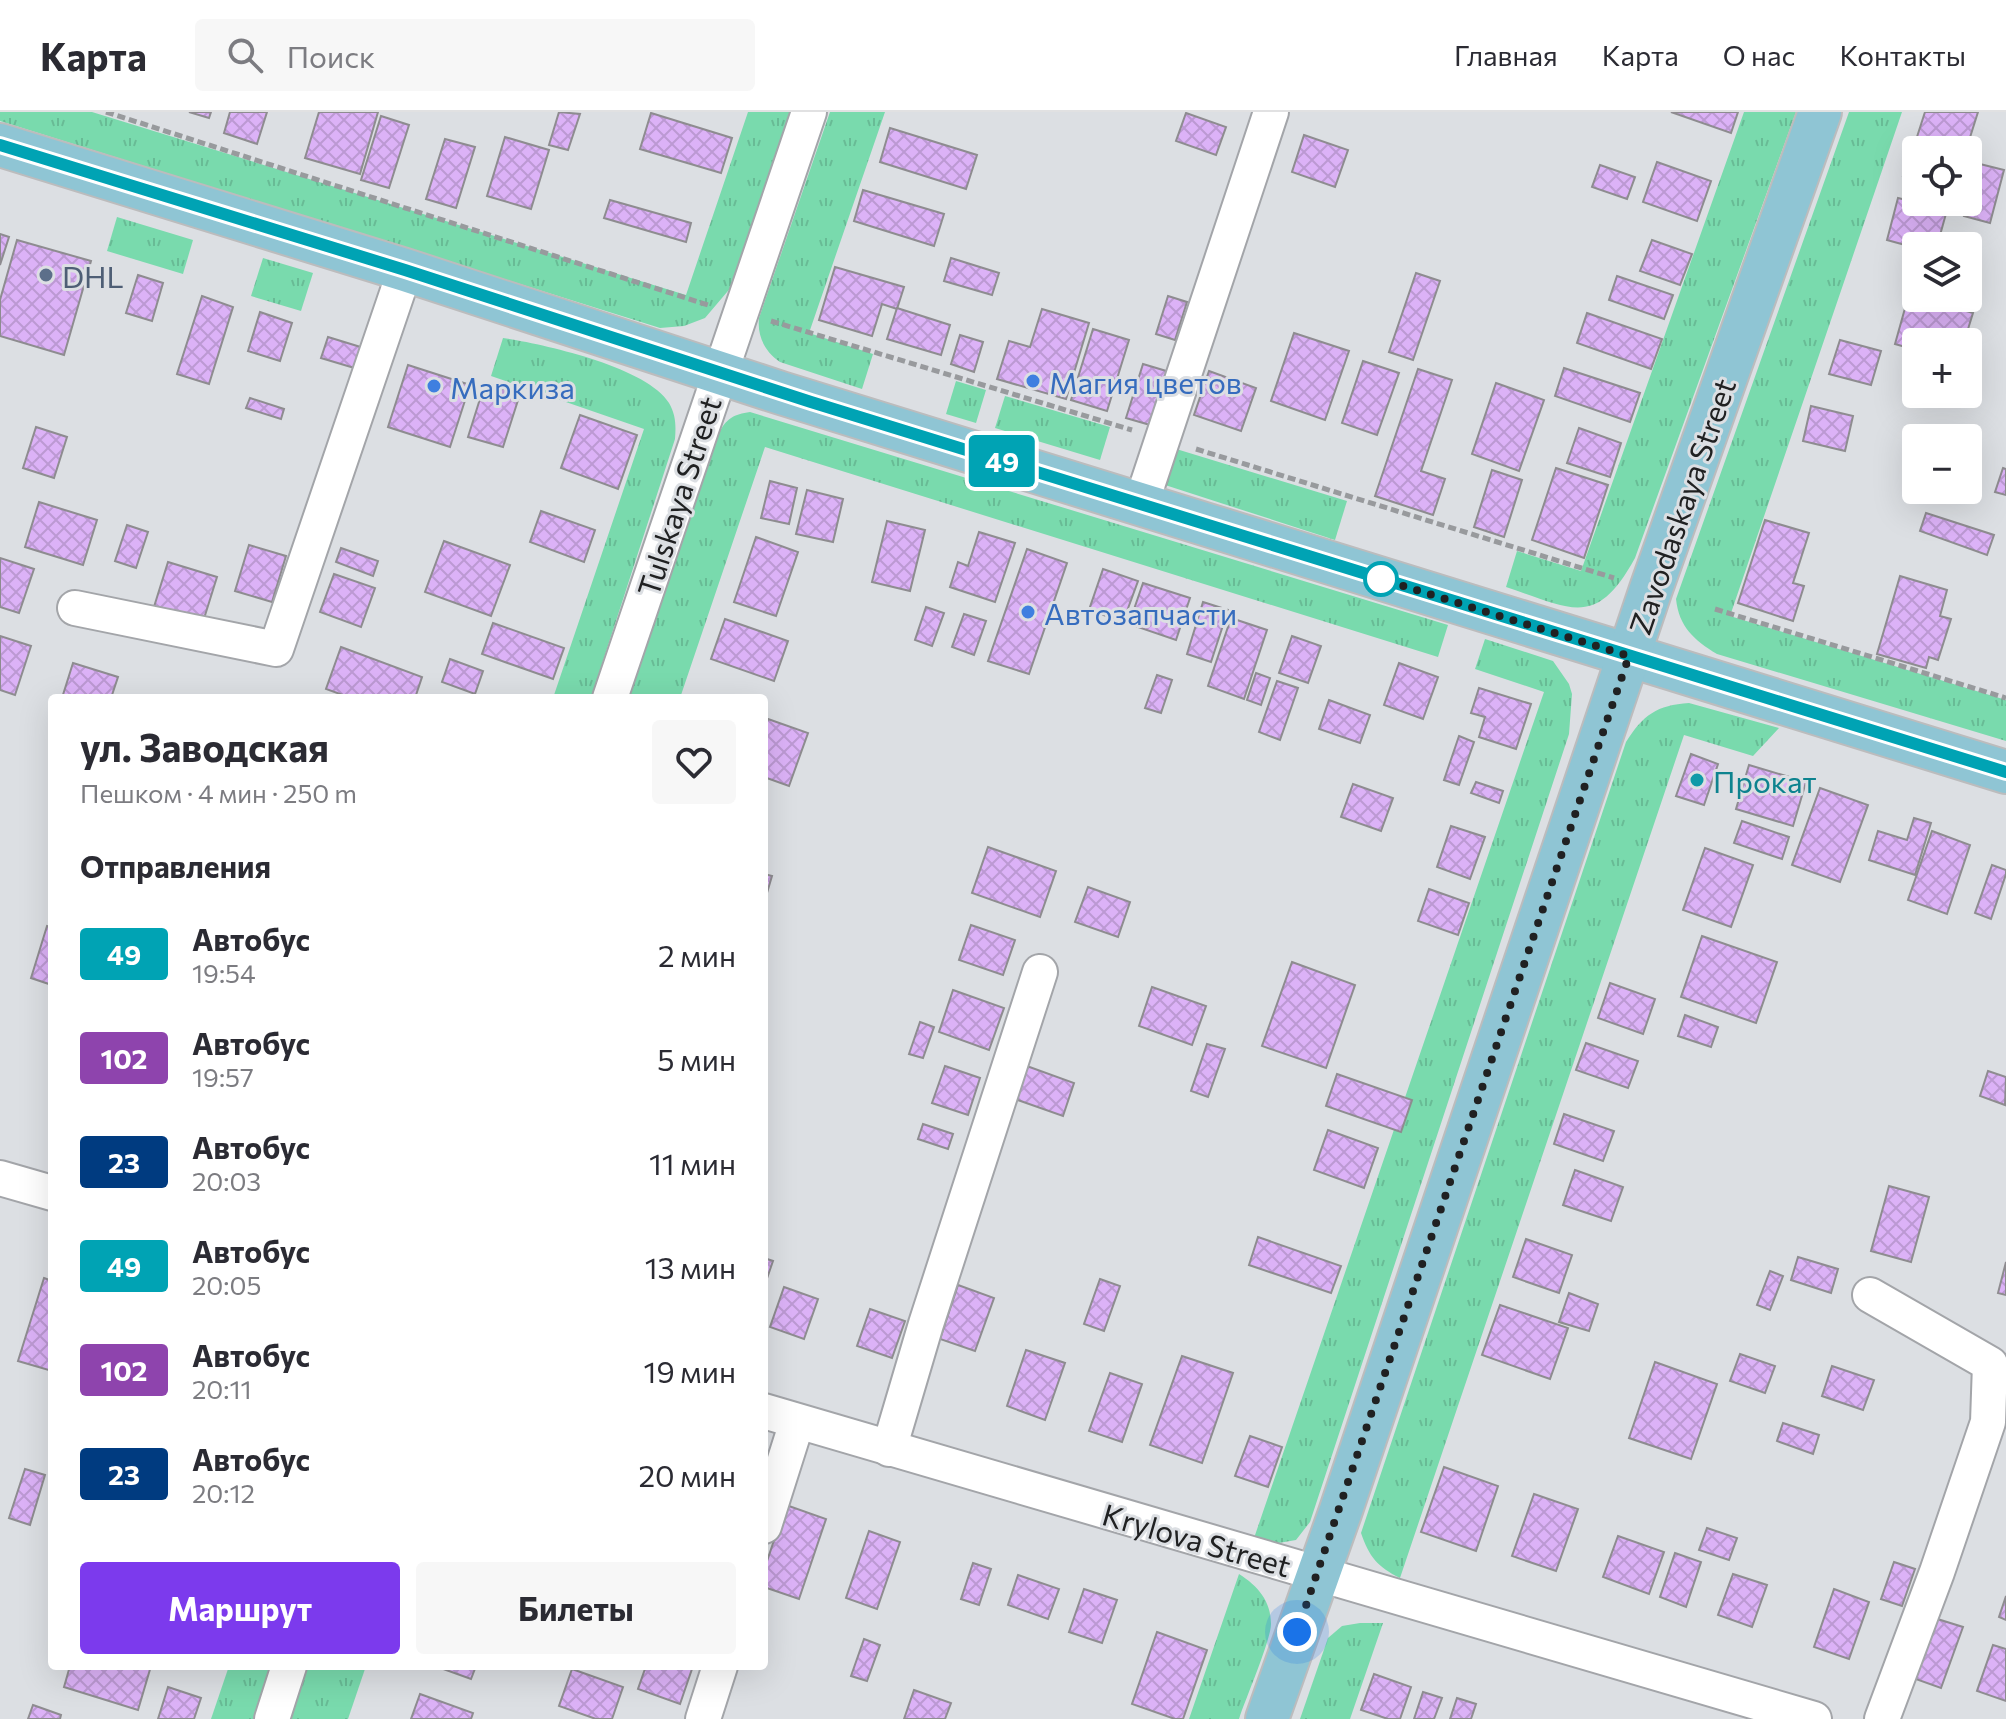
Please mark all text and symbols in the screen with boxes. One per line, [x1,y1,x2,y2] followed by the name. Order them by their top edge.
[195,19,755,91] search box
[40,32,147,79] text: Карта
[223,33,267,77] icon: search
[287,37,375,74] text: Поиск
[1454,38,1558,72] text: Главная
[1602,38,1679,72] text: Карта
[1723,38,1795,72] text: О нас
[1839,38,1966,72] text: Контакты
[1902,136,1982,504] map controls
[1902,136,1982,216] button: locate
[1902,232,1982,312] button: layers
[62,257,124,294] place label: DHL
[37,266,55,284] marker: DHL
[1902,328,1982,408] button: +
[1049,363,1242,400] place label: Магия цветов
[450,368,575,405] place label: Маркиза
[1024,372,1042,390] marker: Магия цветов
[1620,373,1742,639] street label: Zavodaskaya Street
[425,377,443,395] marker: Маркиза
[628,391,728,601] street label: Tulskaya Street
[1902,424,1982,504] button: −
[966,435,1038,487] line badge: 49
[985,444,1019,478] text: 49
[1364,562,1398,596] unlabelled marker
[1044,594,1237,631] place label: Автозапчасти
[1019,603,1037,621] marker: Автозапчасти
[652,720,736,804] button: heart
[80,723,329,770] text: ул. Заводская
[1713,762,1817,799] place label: Прокат
[1688,771,1706,789] marker: Прокат
[80,777,357,808] text: Пешком · 4 мин · 250 m
[80,847,271,884] text: Отправления
[192,920,310,957] text: Автобус
[658,936,736,973] text: 2 мин
[107,937,141,971] text: 49
[192,957,256,988] text: 19:54
[192,1024,310,1061] text: Автобус
[657,1040,736,1077] text: 5 мин
[100,1041,148,1075] text: 102
[192,1061,254,1092] text: 19:57
[192,1128,310,1165] text: Автобус
[649,1144,736,1181] text: 11 мин
[108,1145,140,1179] text: 23
[192,1165,261,1196] text: 20:03
[192,1232,310,1269] text: Автобус
[645,1248,736,1285] text: 13 мин
[107,1249,141,1283] text: 49
[192,1269,261,1300] text: 20:05
[192,1336,310,1373] text: Автобус
[644,1352,736,1389] text: 19 мин
[100,1353,148,1387] text: 102
[192,1373,252,1404] text: 20:11
[192,1440,310,1477] text: Автобус
[638,1456,736,1493] text: 20 мин
[108,1457,140,1491] text: 23
[192,1477,255,1508] text: 20:12
[1099,1494,1295,1584] street label: Krylova Street
[80,1562,400,1654] button: Маршрут
[416,1562,736,1654] button: Билеты
[1277,1612,1317,1652] your location

